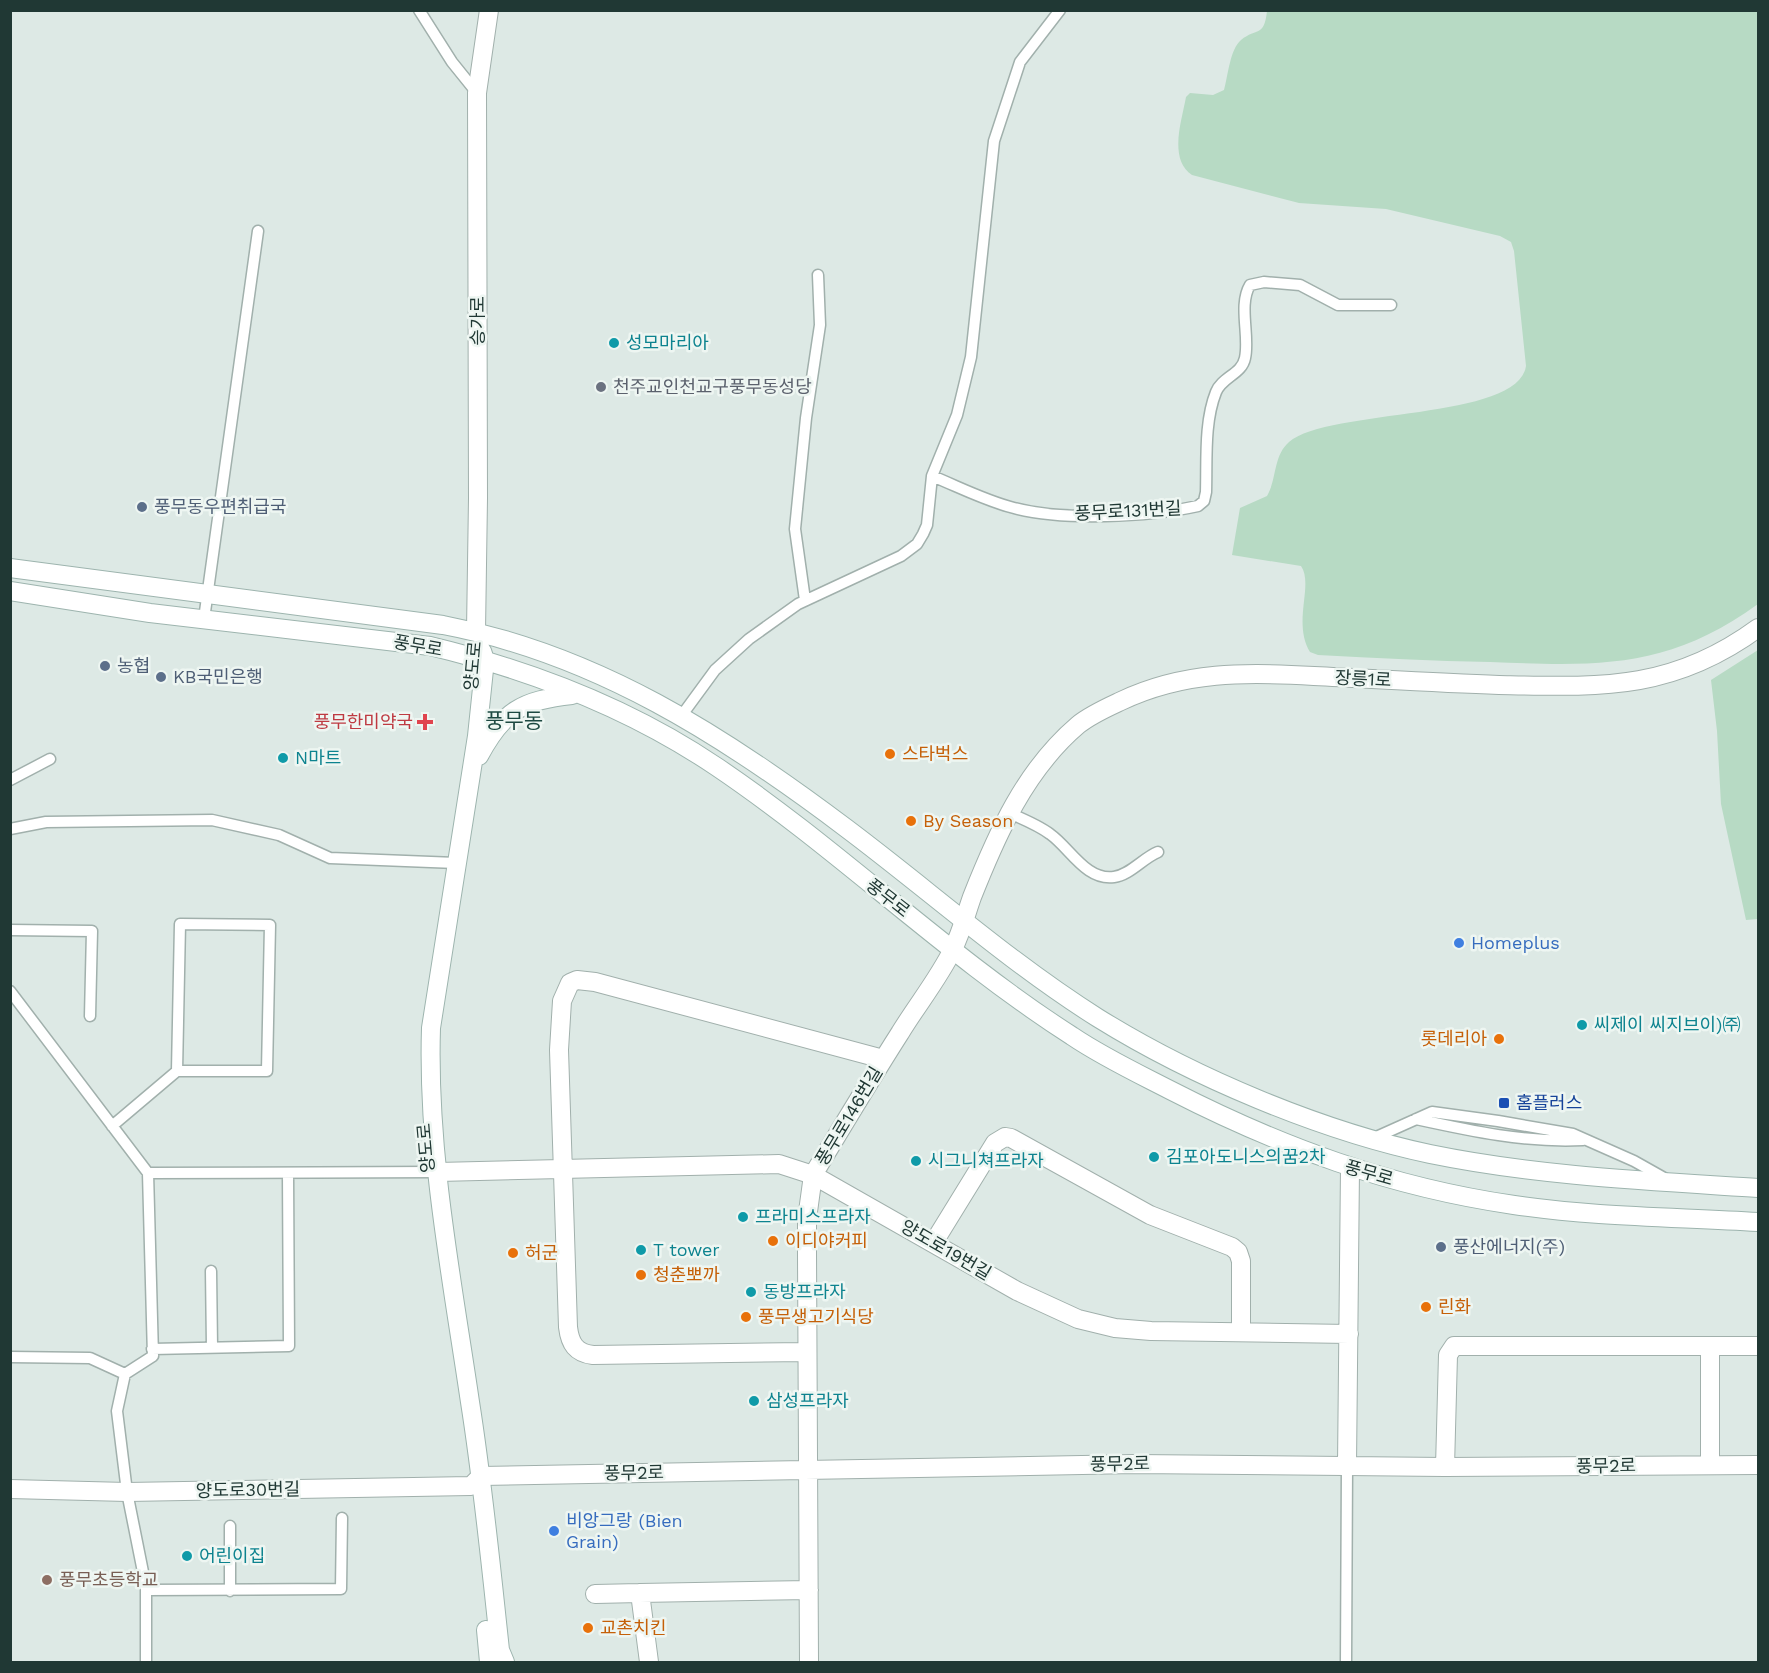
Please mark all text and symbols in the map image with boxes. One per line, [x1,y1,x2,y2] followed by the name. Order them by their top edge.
[467,296,488,346] street label: 승가로
[626,332,709,353] place label: 성모마리아
[607,336,621,350] marker: 성모마리아
[613,376,812,397] place label: 천주교인천교구풍무동성당
[594,380,608,394] marker: 천주교인천교구풍무동성당
[154,496,286,517] place label: 풍무동우편취급국
[1074,497,1182,524] street label: 풍무로131번길
[135,500,149,514] marker: 풍무동우편취급국
[392,631,444,660] street label: 풍무로
[460,640,485,692] street label: 양도로
[117,655,150,676] place label: 농협
[98,659,112,673] marker: 농협
[173,666,263,687] place label: KB국민은행
[1334,667,1392,690] street label: 장릉1로
[154,670,168,684] marker: KB국민은행
[485,708,543,733] district label: 풍무동
[314,711,413,732] place label: 풍무한미약국
[418,715,432,729] marker: 풍무한미약국
[902,743,968,764] place label: 스타벅스
[295,747,341,768] place label: N마트
[883,747,897,761] marker: 스타벅스
[276,751,290,765] marker: N마트
[923,810,1013,831] place label: By Season
[904,814,918,828] marker: By Season
[862,874,914,921] street label: 풍무로
[1471,932,1560,953] place label: Homeplus
[1452,936,1466,950] marker: Homeplus
[1594,1014,1740,1035] place label: 씨제이 씨지브이)㈜
[1575,1018,1589,1032] marker: 씨제이 씨지브이)㈜
[1421,1028,1487,1049] place label: 롯데리아
[1492,1032,1506,1046] marker: 롯데리아
[811,1062,886,1169] street label: 풍무로146번길
[1516,1092,1582,1113] place label: 홈플러스
[1497,1096,1511,1110] marker: 홈플러스
[413,1122,438,1174] street label: 양도로
[1166,1146,1326,1167] place label: 김포아도니스의꿈2차
[928,1150,1044,1171] place label: 시그니쳐프라자
[1147,1150,1161,1164] marker: 김포아도니스의꿈2차
[909,1154,923,1168] marker: 시그니쳐프라자
[1342,1156,1396,1189] street label: 풍무로
[755,1206,871,1227] place label: 프라미스프라자
[736,1210,750,1224] marker: 프라미스프라자
[897,1215,995,1284] street label: 양도로19번길
[785,1230,868,1251] place label: 이디야커피
[766,1234,780,1248] marker: 이디야커피
[1453,1236,1565,1257] place label: 풍산에너지(주)
[653,1239,720,1260] place label: T tower
[1434,1240,1448,1254] marker: 풍산에너지(주)
[525,1242,558,1263] place label: 허군
[634,1243,648,1257] marker: T tower
[506,1246,520,1260] marker: 허군
[653,1264,720,1285] place label: 청춘뽀까
[634,1268,648,1282] marker: 청춘뽀까
[763,1281,846,1302] place label: 동방프라자
[744,1285,758,1299] marker: 동방프라자
[1438,1296,1471,1317] place label: 린화
[1419,1300,1433,1314] marker: 린화
[758,1306,874,1327] place label: 풍무생고기식당
[739,1310,753,1324] marker: 풍무생고기식당
[766,1390,849,1411] place label: 삼성프라자
[747,1394,761,1408] marker: 삼성프라자
[1090,1452,1150,1475] street label: 풍무2로
[1576,1454,1636,1477] street label: 풍무2로
[604,1461,664,1484] street label: 풍무2로
[196,1478,300,1501] street label: 양도로30번길
[566,1510,683,1552] place label: 비앙그랑 (Bien Grain)
[547,1524,561,1538] marker: 비앙그랑 (Bien Grain)
[199,1545,265,1566] place label: 어린이집
[180,1549,194,1563] marker: 어린이집
[59,1569,158,1590] place label: 풍무초등학교
[40,1573,54,1587] marker: 풍무초등학교
[600,1617,666,1638] place label: 교촌치킨
[581,1621,595,1635] marker: 교촌치킨

